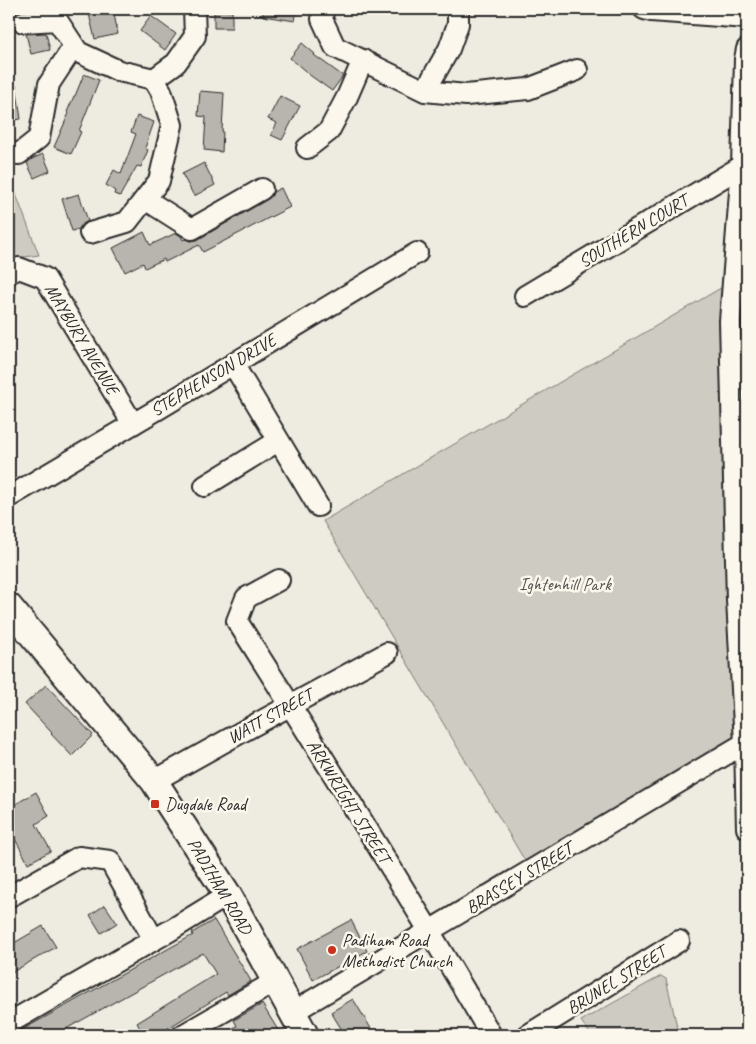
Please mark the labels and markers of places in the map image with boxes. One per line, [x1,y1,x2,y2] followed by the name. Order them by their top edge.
[165,793,249,815] place label: Dugdale Road
[149,798,161,810] marker: Dugdale Road
[342,929,453,972] place label: Padiham Road Methodist Church
[326,944,338,956] marker: Padiham Road Methodist Church

